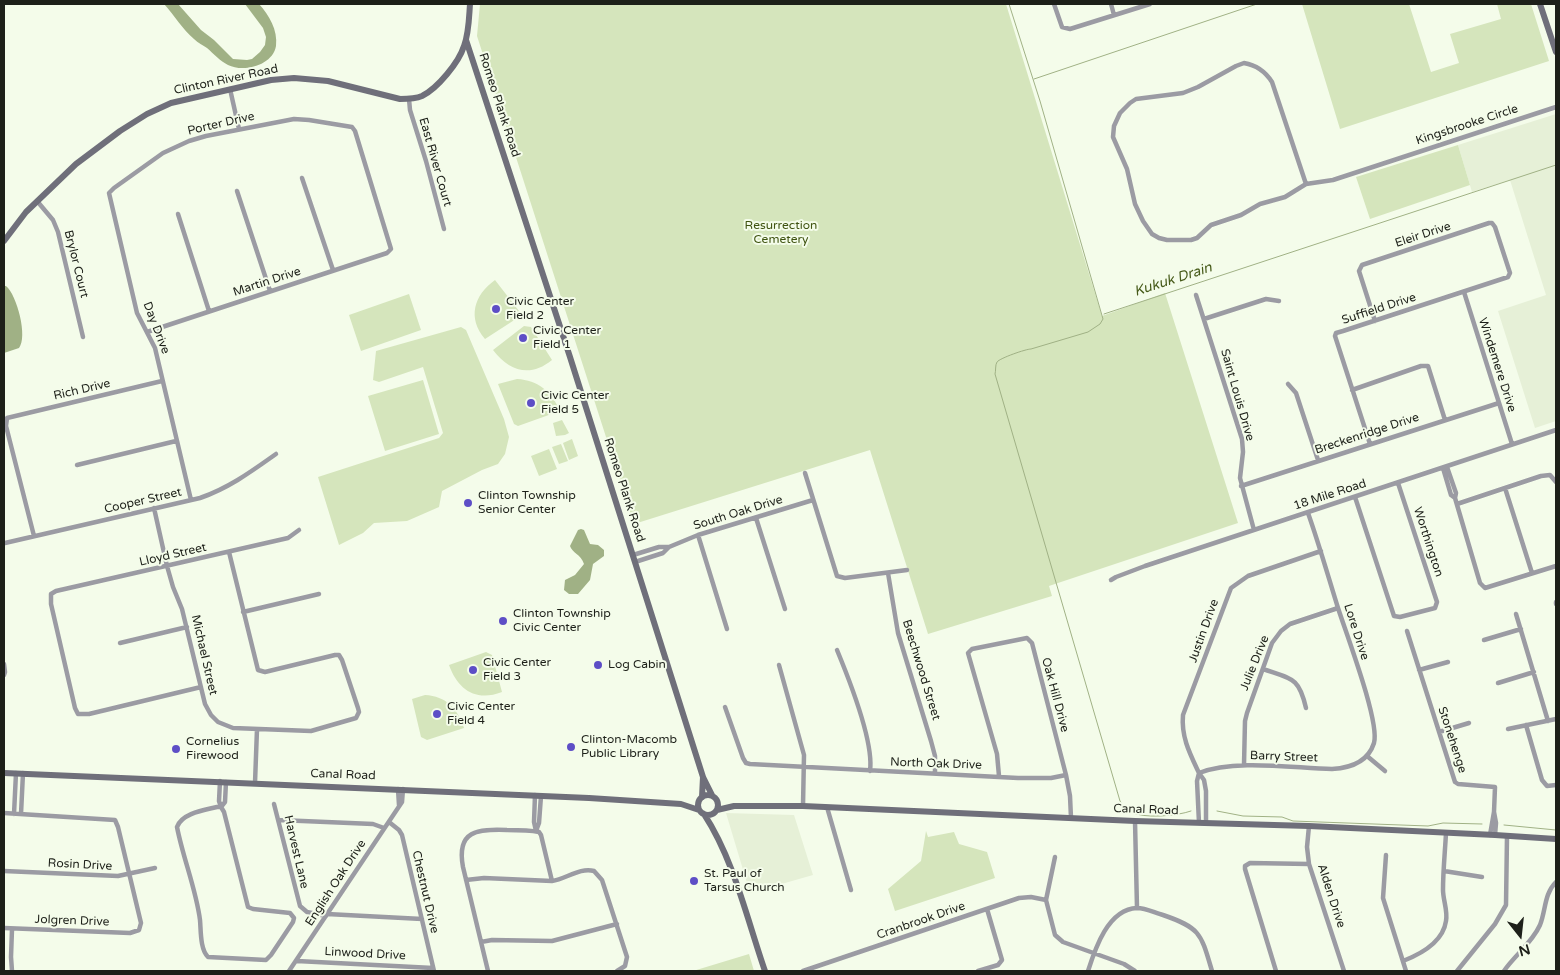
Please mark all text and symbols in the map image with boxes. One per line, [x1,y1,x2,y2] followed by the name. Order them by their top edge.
[475,51,523,159] street label: Romeo Plank Road
[173,62,279,98] street label: Clinton River Road
[1414,102,1520,148] street label: Kingsbrooke Circle
[186,109,256,139] street label: Porter Drive
[415,116,455,208] street label: East River Court
[745,219,817,247] park label: Resurrection Cemetery
[1393,219,1453,251] street label: Eleir Drive
[61,229,91,299] street label: Brylor Court
[1132,260,1214,300] water label: Kukuk Drain
[231,264,303,300] street label: Martin Drive
[1340,290,1418,328] street label: Suffield Drive
[506,295,574,323] place label: Civic Center Field 2
[139,300,173,356] street label: Day Drive
[490,303,502,315] marker: Civic Center Field 2
[1475,316,1519,414] street label: Windemere Drive
[533,324,601,352] place label: Civic Center Field 1
[517,332,529,344] marker: Civic Center Field 1
[1217,347,1257,443] street label: Saint Louis Drive
[52,376,112,404] street label: Rich Drive
[541,389,609,417] place label: Civic Center Field 5
[525,397,537,409] marker: Civic Center Field 5
[1313,410,1421,458] street label: Breckenridge Drive
[600,436,648,544] street label: Romeo Plank Road
[1292,476,1368,514] street label: 18 Mile Road
[103,485,183,517] street label: Cooper Street
[478,489,576,517] place label: Clinton Township Senior Center
[692,493,784,533] street label: South Oak Drive
[462,497,474,509] marker: Clinton Township Senior Center
[1410,505,1446,579] street label: Worthington
[138,540,208,570] street label: Lloyd Street
[1186,597,1222,665] street label: Justin Drive
[1340,602,1372,662] street label: Lore Drive
[513,607,611,635] place label: Clinton Township Civic Center
[188,613,220,697] street label: Michael Street
[497,615,509,627] marker: Clinton Township Civic Center
[899,618,943,722] street label: Beechwood Street
[1237,633,1273,693] street label: Julie Drive
[483,656,551,684] place label: Civic Center Field 3
[1038,656,1072,734] street label: Oak Hill Drive
[608,658,666,672] place label: Log Cabin
[592,659,604,671] marker: Log Cabin
[467,664,479,676] marker: Civic Center Field 3
[447,700,515,728] place label: Civic Center Field 4
[1435,705,1469,775] street label: Stonehenge
[431,708,443,720] marker: Civic Center Field 4
[581,733,677,761] place label: Clinton-Macomb Public Library
[186,735,239,763] place label: Cornelius Firewood
[565,741,577,753] marker: Clinton-Macomb Public Library
[170,743,182,755] marker: Cornelius Firewood
[1250,749,1318,765] street label: Barry Street
[890,755,982,773] street label: North Oak Drive
[310,767,376,783] street label: Canal Road
[1113,802,1179,818] street label: Canal Road
[281,814,311,890] street label: Harvest Lane
[303,837,369,929] street label: English Oak Drive
[408,849,442,935] street label: Chestnut Drive
[47,856,113,874] street label: Rosin Drive
[1314,862,1348,930] street label: Alden Drive
[704,867,785,895] place label: St. Paul of Tarsus Church
[688,875,700,887] marker: St. Paul of Tarsus Church
[875,899,967,943] street label: Cranbrook Drive
[1495,910,1545,960] north arrow
[34,913,110,929] street label: Jolgren Drive
[1517,940,1532,960] text: N
[324,945,406,963] street label: Linwood Drive

